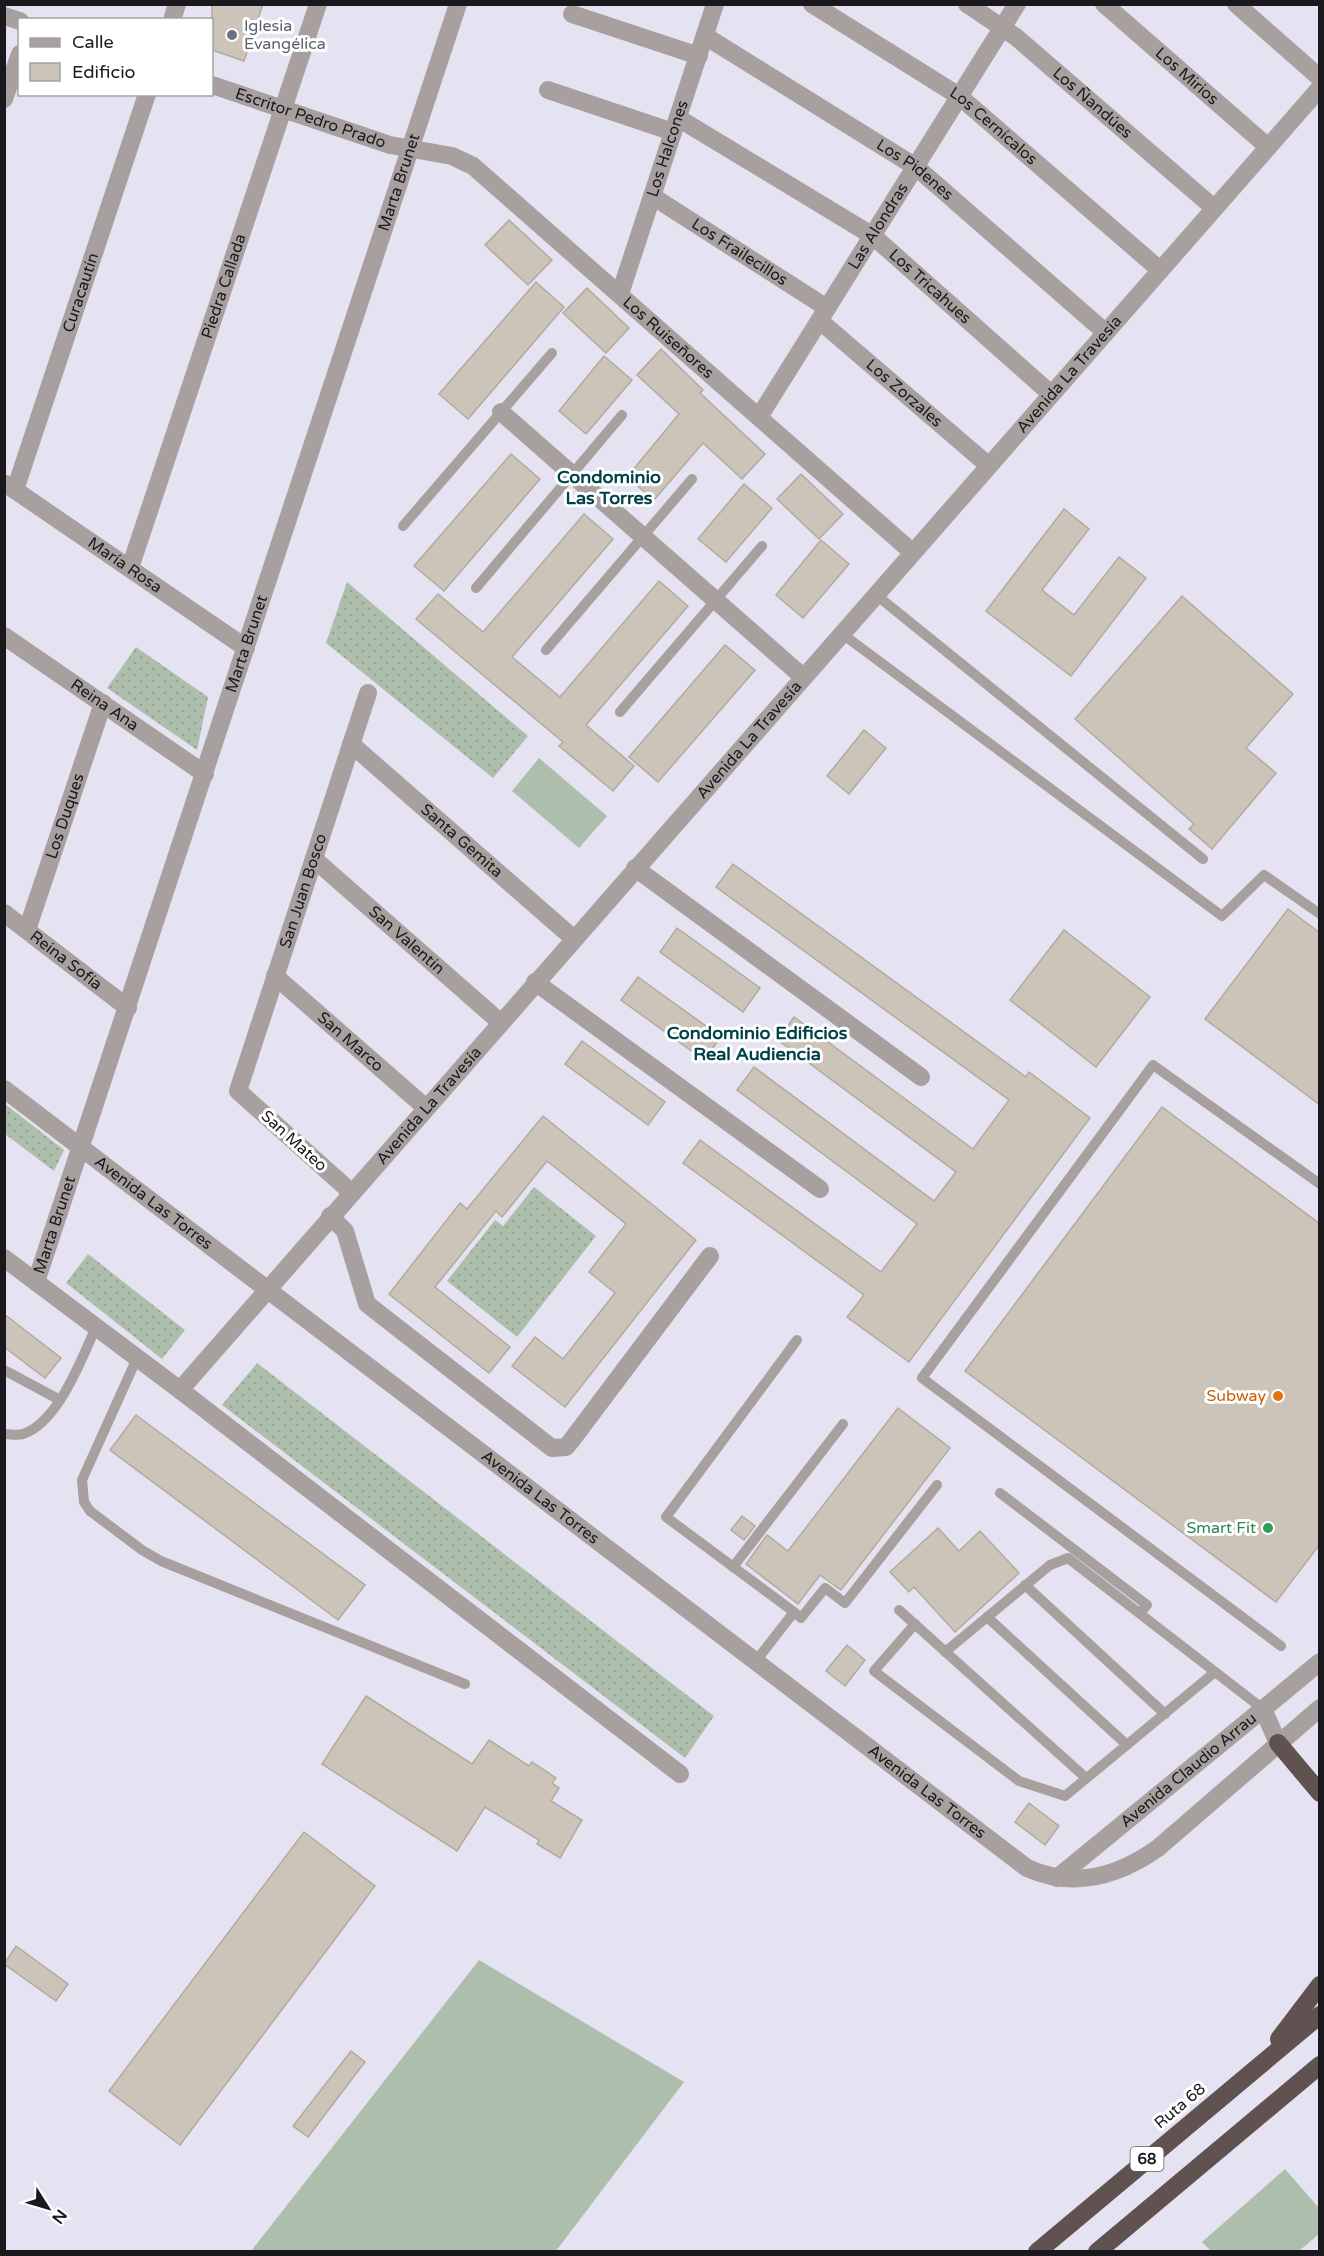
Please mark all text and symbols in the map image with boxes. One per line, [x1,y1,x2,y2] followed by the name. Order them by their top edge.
[244,16,326,54] place label: Iglesia Evangélica
[18,18,213,96] legend
[225,28,239,42] marker: Iglesia Evangélica
[72,31,114,53] text: Calle
[1151,43,1223,109] street label: Los Mirios
[72,61,136,83] text: Edificio
[1048,63,1136,143] street label: Los Ñandúes
[946,83,1041,169] street label: Los Cernícalos
[233,84,388,153] street label: Escritor Pedro Prado
[642,98,693,200] street label: Los Halcones
[374,131,425,234] street label: Marta Brunet
[873,135,957,205] street label: Los Pidenes
[844,179,913,273] street label: Las Alondras
[688,214,791,290] street label: Los Frailecillos
[197,231,251,341] street label: Piedra Callada
[885,245,975,328] street label: Los Tricahues
[58,250,103,335] street label: Curacautín
[618,292,718,383] street label: Los Ruiseñores
[1012,311,1126,437] street label: Avenida La Travesía
[862,355,947,432] street label: Los Zorzales
[557,466,661,509] district label: Condominio Las Torres
[84,533,166,598] street label: María Rosa
[221,592,272,695] street label: Marta Brunet
[67,675,142,735] street label: Reina Ana
[692,677,806,803] street label: Avenida La Travesía
[41,771,89,862] street label: Los Duques
[416,799,507,882] street label: Santa Gemita
[275,831,331,951] street label: San Juan Bosco
[364,901,449,979] street label: San Valentín
[26,926,106,995] street label: Reina Sofía
[313,1007,388,1076] street label: San Marco
[667,1022,848,1065] district label: Condominio Edificios Real Audiencia
[372,1043,486,1169] street label: Avenida La Travesía
[257,1106,331,1176] street label: San Mateo
[91,1152,217,1254] street label: Avenida Las Torres
[29,1174,80,1276] street label: Marta Brunet
[1207,1386,1266,1406] place label: Subway
[1271,1389,1285,1403] marker: Subway
[477,1446,603,1549] street label: Avenida Las Torres
[1187,1518,1256,1538] place label: Smart Fit
[1261,1521,1275,1535] marker: Smart Fit
[1116,1708,1261,1832] street label: Avenida Claudio Arrau
[864,1740,990,1843] street label: Avenida Las Torres
[1150,2079,1210,2133] street label: Ruta 68
[1130,2147,1164,2171] road number: 68
[18,2178,78,2238] north arrow
[47,2205,71,2228] text: N

